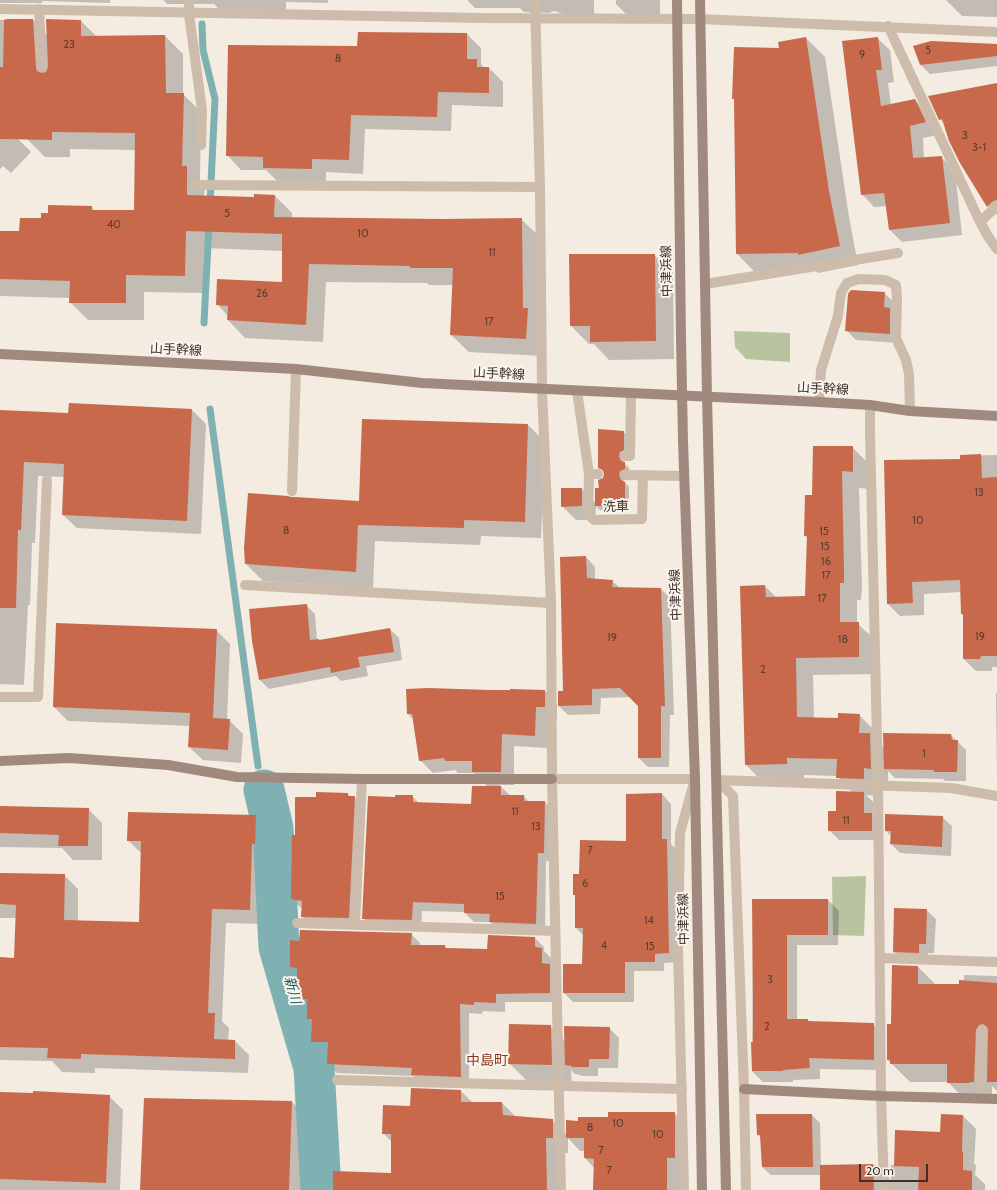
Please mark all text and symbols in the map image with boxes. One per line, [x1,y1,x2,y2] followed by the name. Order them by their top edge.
[63,38,75,52] house number: 23
[925,44,931,58] house number: 5
[859,48,865,62] house number: 9
[335,52,341,66] house number: 8
[962,129,968,143] house number: 3
[972,141,986,155] house number: 3-1
[224,207,230,221] house number: 5
[107,218,121,232] house number: 40
[357,227,369,241] house number: 10
[659,245,675,297] street label: 中津浜線
[488,246,496,260] house number: 11
[256,287,268,301] house number: 26
[484,315,494,329] house number: 17
[150,341,202,359] street label: 山手幹線
[473,365,525,383] street label: 山手幹線
[797,380,849,398] street label: 山手幹線
[974,486,984,500] house number: 13
[603,499,629,515] street label: 洗車
[912,514,924,528] house number: 10
[283,524,289,538] house number: 8
[819,525,829,539] house number: 15
[820,540,830,554] house number: 15
[821,555,831,569] house number: 16
[667,569,685,621] street label: 中津浜線
[821,569,831,583] house number: 17
[817,592,827,606] house number: 17
[975,630,985,644] house number: 19
[607,631,617,645] house number: 19
[838,633,848,647] house number: 18
[760,663,766,677] house number: 2
[922,747,926,761] house number: 1
[511,805,519,819] house number: 11
[842,814,850,828] house number: 11
[531,820,541,834] house number: 13
[587,844,593,858] house number: 7
[582,877,588,891] house number: 6
[495,890,505,904] house number: 15
[676,893,692,945] street label: 中津浜線
[644,914,654,928] house number: 14
[601,939,607,953] house number: 4
[645,940,655,954] house number: 15
[767,973,773,987] house number: 3
[280,974,304,1006] water label: 新川
[764,1020,770,1034] house number: 2
[466,1053,508,1069] district label: 中島町
[612,1117,624,1131] house number: 10
[587,1121,593,1135] house number: 8
[652,1128,664,1142] house number: 10
[598,1144,604,1158] house number: 7
[861,1156,930,1182] scale bar
[866,1163,894,1178] text: 20 m
[606,1164,612,1178] house number: 7

